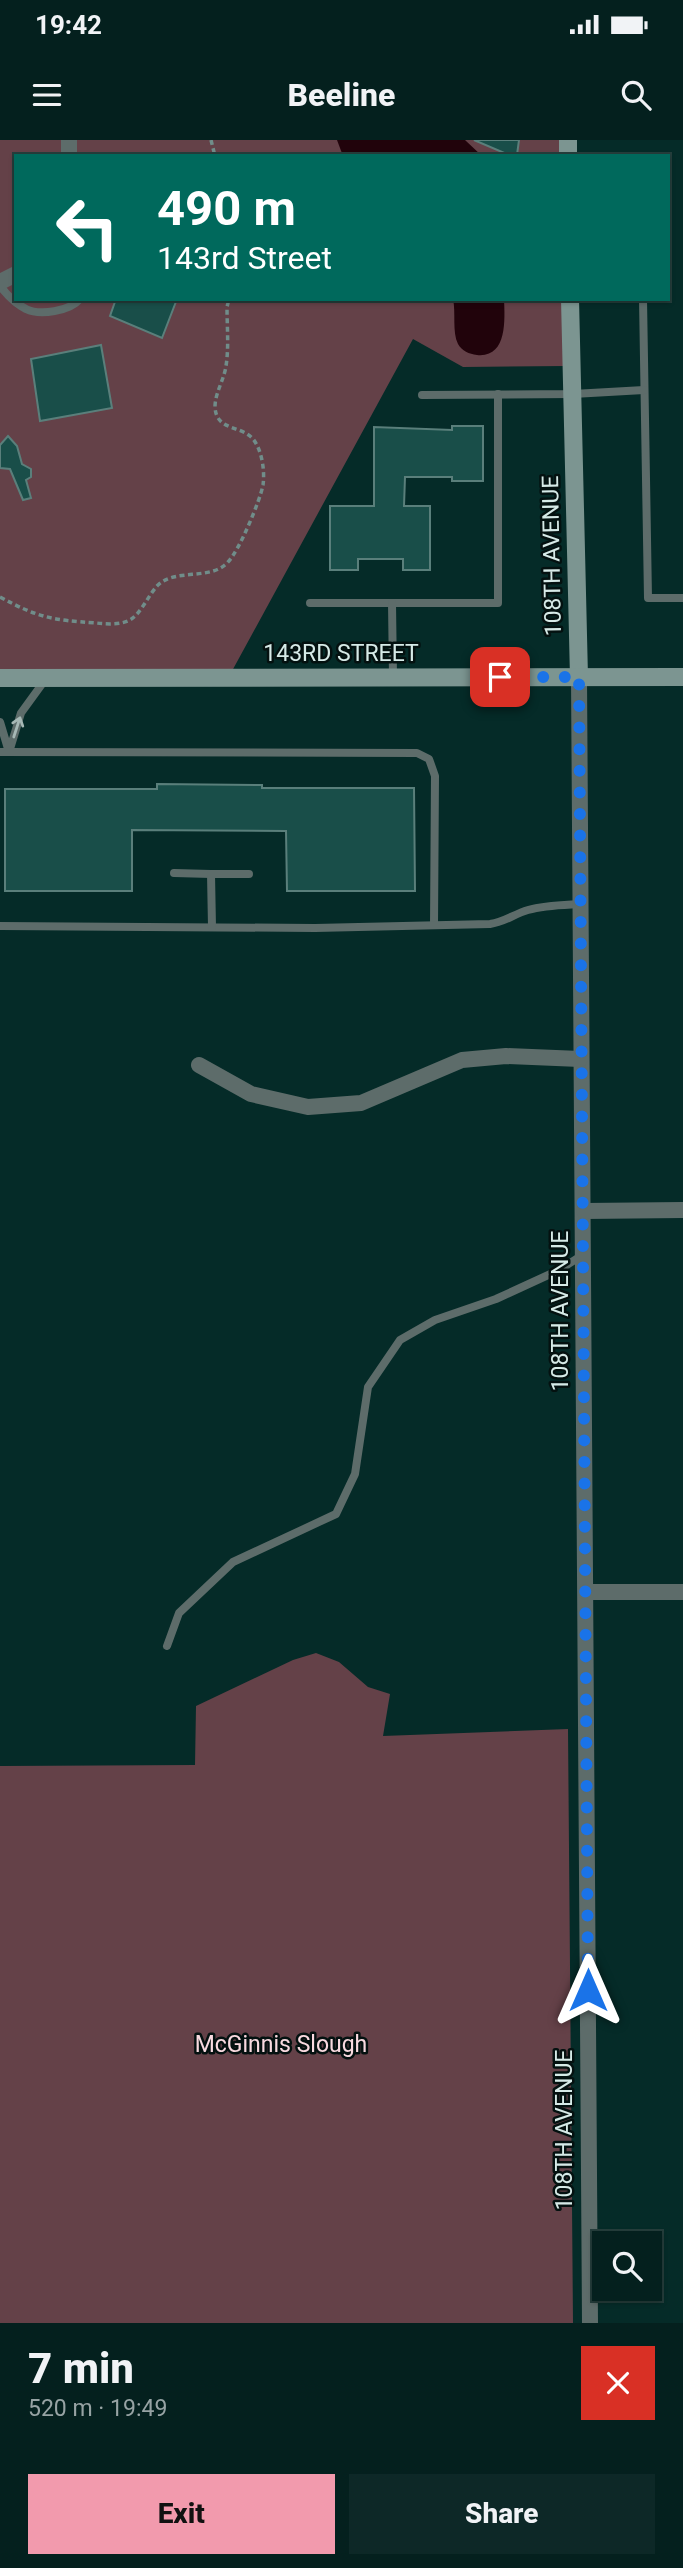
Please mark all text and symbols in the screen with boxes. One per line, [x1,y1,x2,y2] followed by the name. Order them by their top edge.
[35,10,102,40] text: 19:42
[28,76,66,114] icon: menu
[288,76,395,114] text: Beeline
[617,76,655,114] icon: search
[157,180,296,237] text: 490 m
[42,182,133,273] icon: left
[157,239,332,277] text: 143rd Street
[537,475,567,637] street label: 108TH AVENUE
[263,640,419,667] street label: 143RD STREET
[470,647,530,707] pin
[481,658,519,696] icon: arrive
[11,716,24,738] one-way arrow
[547,1231,574,1391] street label: 108TH AVENUE
[551,1953,625,2027] position arrow
[195,2031,367,2058] park label: McGinnis Slough
[551,2050,578,2210] street label: 108TH AVENUE
[592,2231,662,2301] map controls
[592,2231,662,2301] button: search
[28,2344,134,2393] text: 7 min
[581,2346,655,2420] button: close
[28,2395,167,2422] text: 520 m · 19:49
[28,2474,335,2554] button: Exit
[349,2474,655,2554] button: Share

